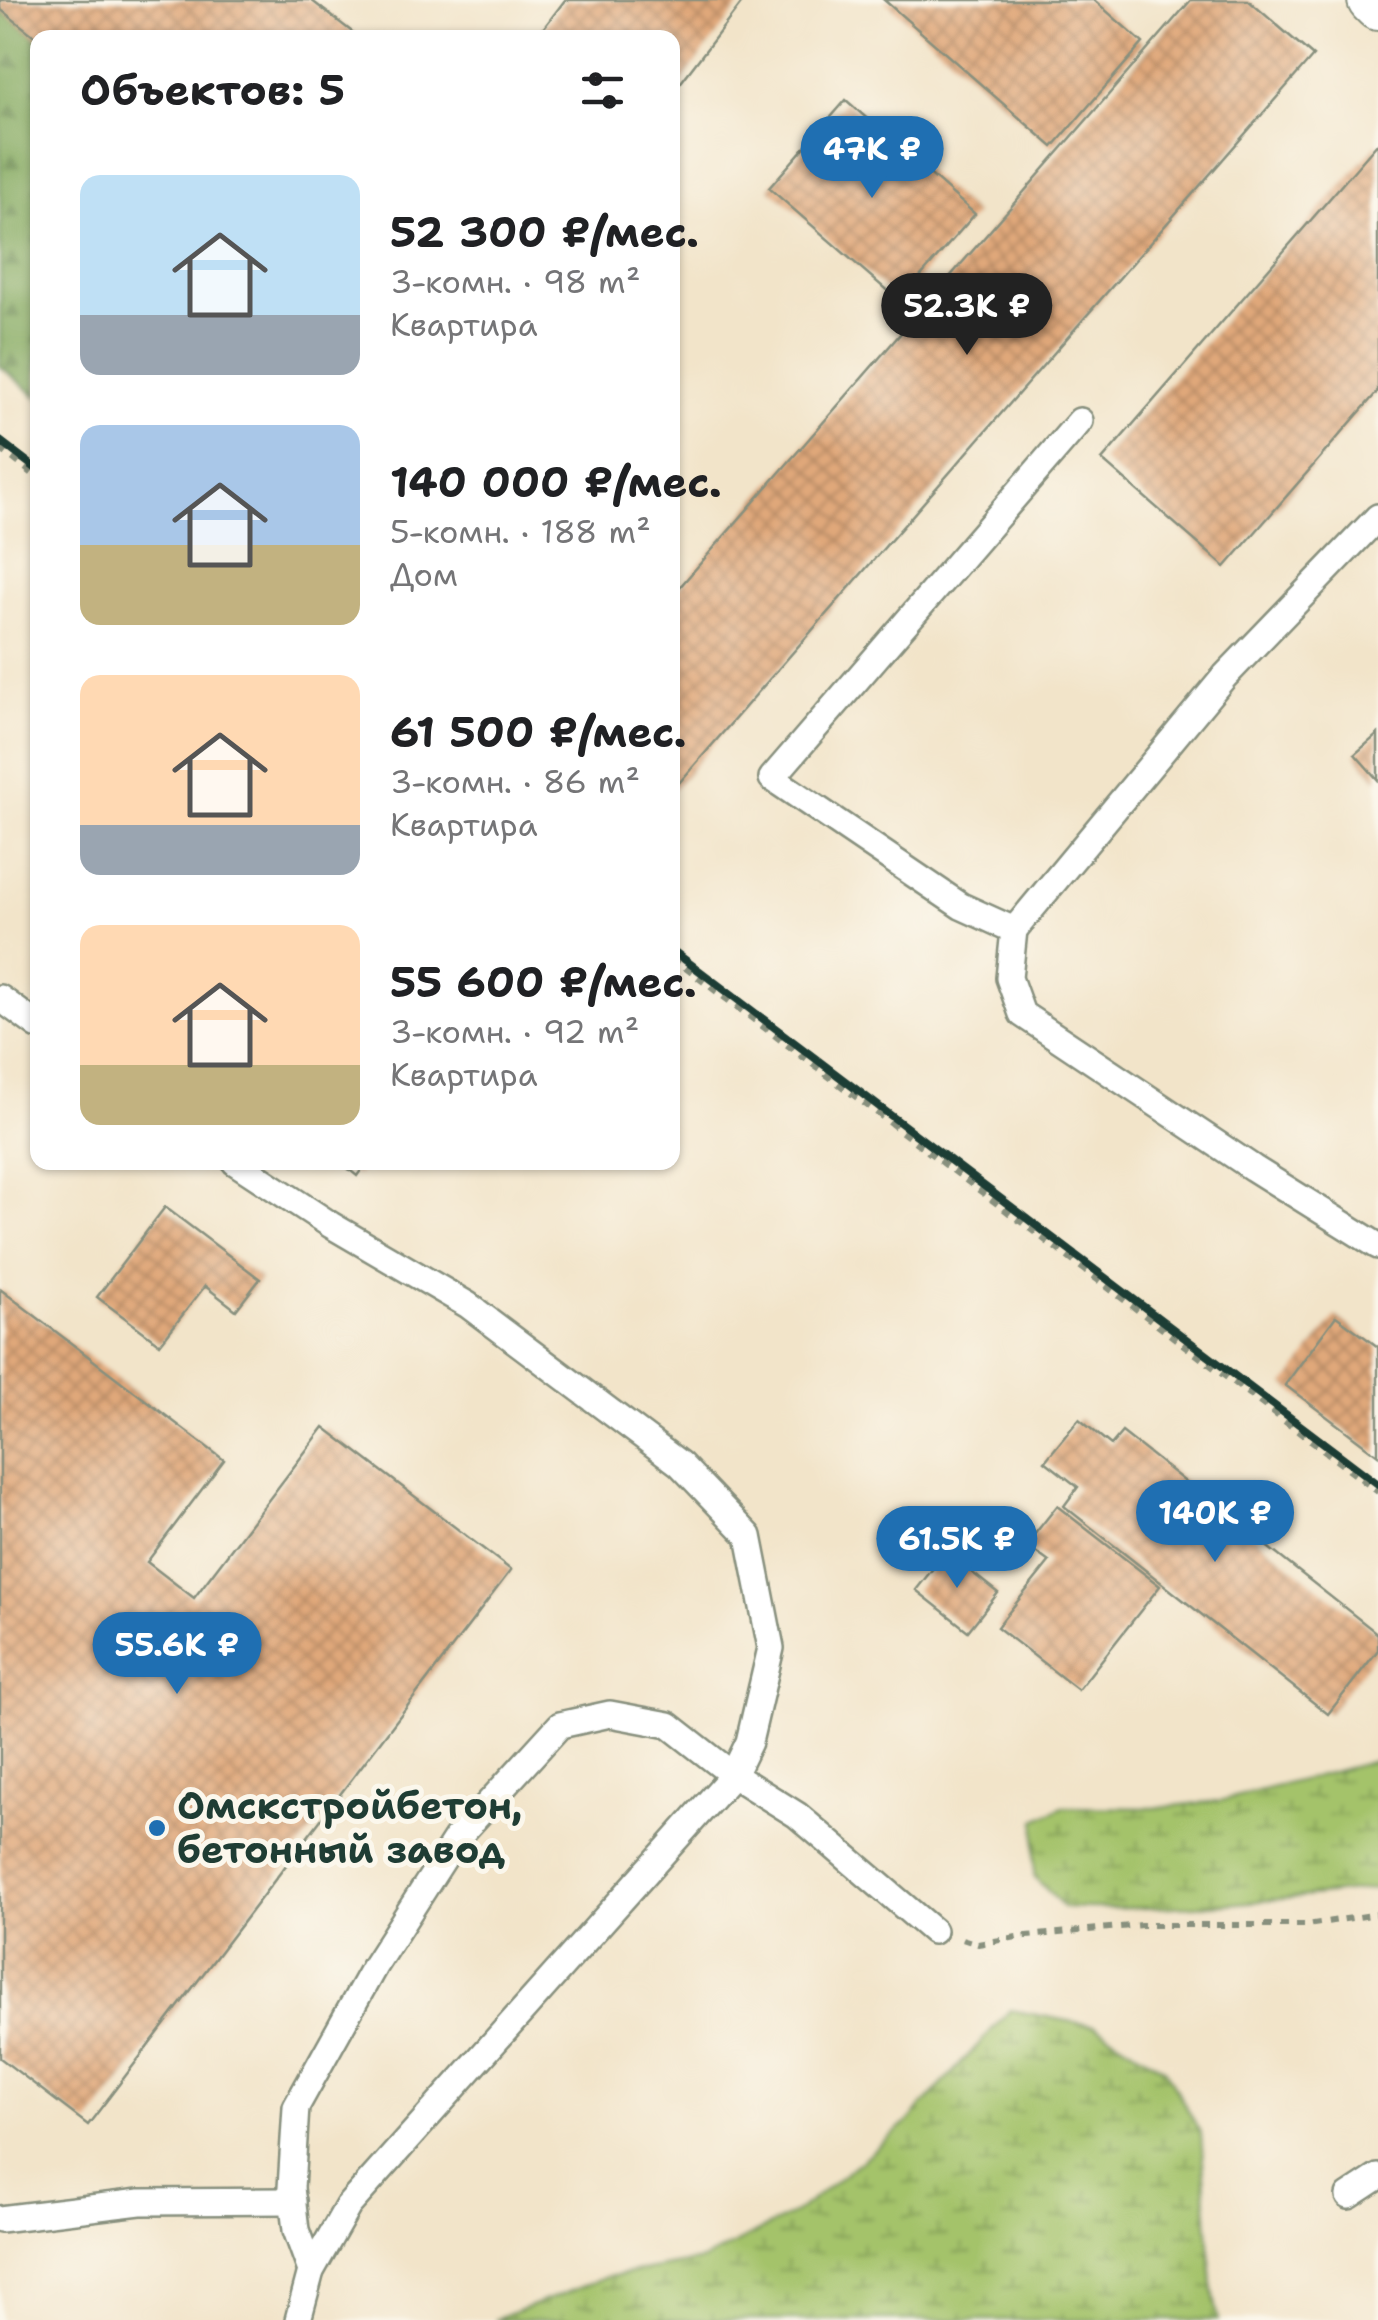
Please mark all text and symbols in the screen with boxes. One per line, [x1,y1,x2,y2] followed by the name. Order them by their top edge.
[80,62,345,118] text: Объектов: 5
[575,63,630,118] icon: filters
[802,116,942,201] pin: 47K ₽
[823,127,921,170] text: 47K ₽
[390,204,699,260] text: 52 300 ₽/мес.
[160,215,280,335] icon: home
[390,260,640,303] text: 3-комн. · 98 m²
[875,273,1059,358] pin: 52.3K ₽
[903,284,1031,327] text: 52.3K ₽
[390,303,538,346] text: Квартира
[390,454,722,510] text: 140 000 ₽/мес.
[160,465,280,585] icon: home
[390,510,651,553] text: 5-комн. · 188 m²
[390,553,458,596] text: Дом
[390,704,687,760] text: 61 500 ₽/мес.
[160,715,280,835] icon: home
[390,760,640,803] text: 3-комн. · 86 m²
[390,803,538,846] text: Квартира
[390,954,697,1010] text: 55 600 ₽/мес.
[160,965,280,1085] icon: home
[390,1010,639,1053] text: 3-комн. · 92 m²
[390,1053,538,1096] text: Квартира
[1134,1480,1296,1565] pin: 140K ₽
[1158,1491,1272,1534] text: 140K ₽
[865,1506,1049,1591] pin: 61.5K ₽
[898,1517,1016,1560] text: 61.5K ₽
[85,1612,269,1697] pin: 55.6K ₽
[115,1623,239,1666] text: 55.6K ₽
[177,1780,523,1875] place label: Омскстройбетон, бетонный завод
[146,1817,168,1839] marker: Омскстройбетон, бетонный завод

